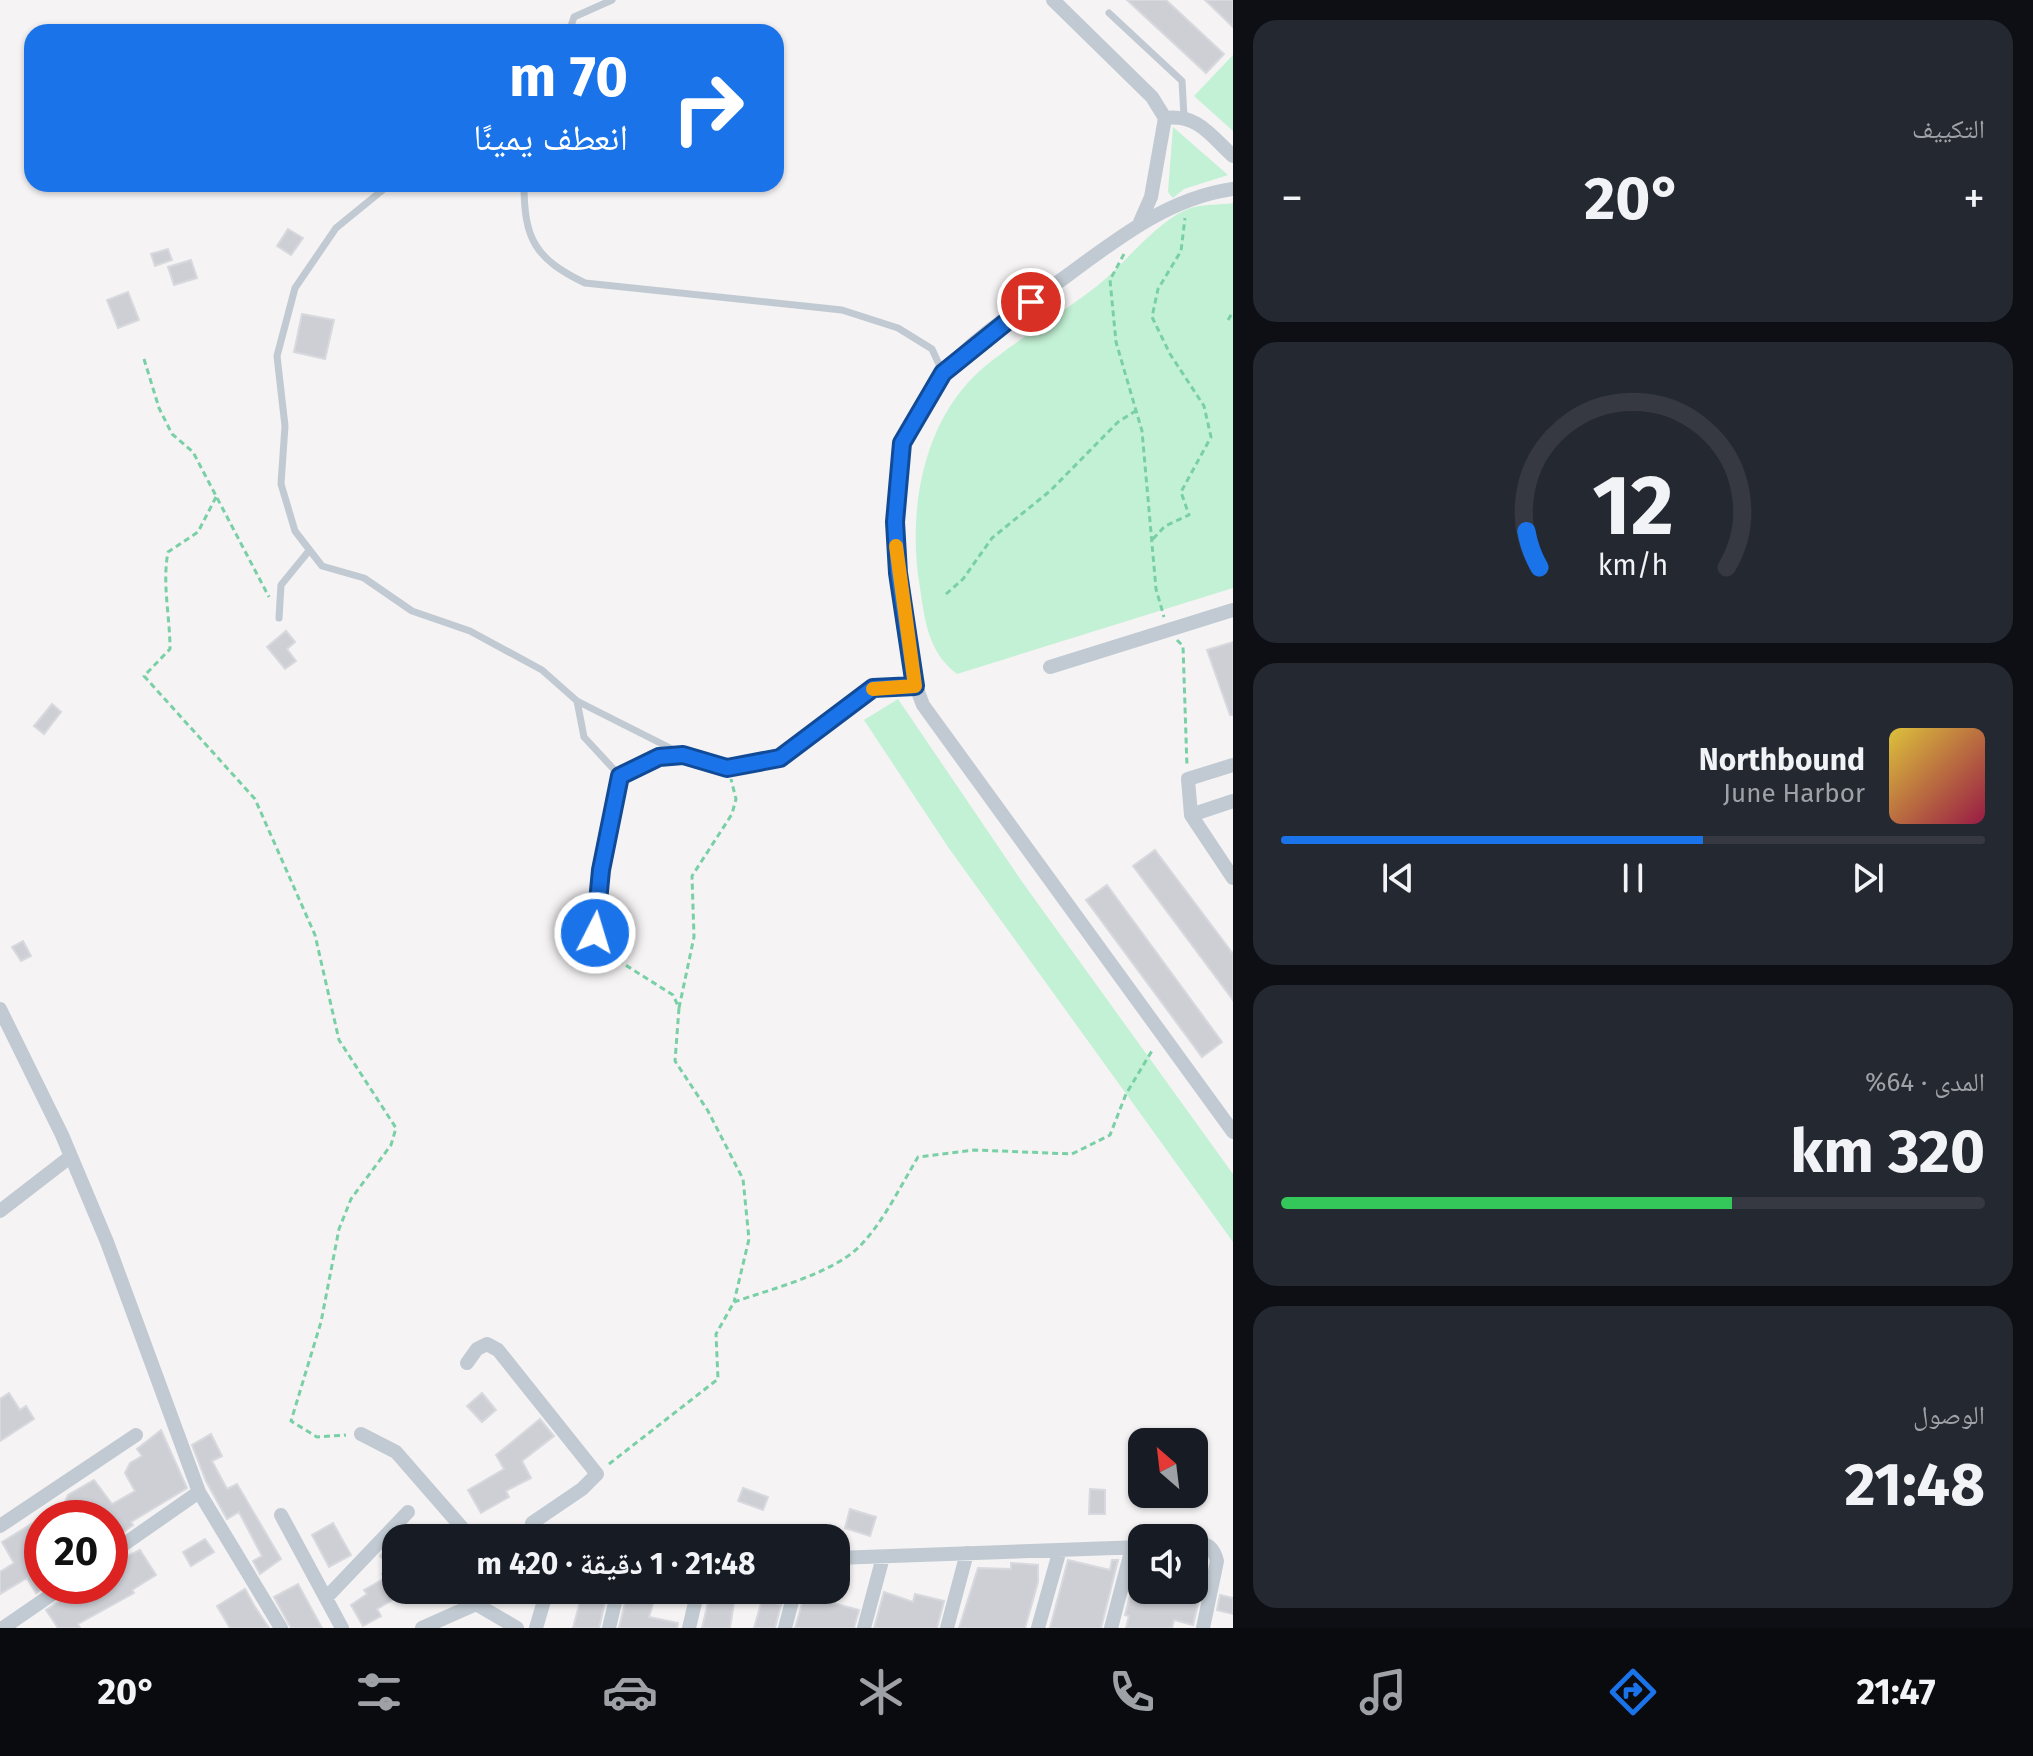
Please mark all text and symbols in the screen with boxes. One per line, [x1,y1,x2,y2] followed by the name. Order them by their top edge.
[509,44,628,111] text: 70 m
[656,56,760,160] icon: right
[1912,114,1985,145] text: التكييف
[473,116,628,160] text: انعطف يمينًا
[1584,163,1682,235] text: 20°
[1281,172,1303,225] text: −
[1963,172,1985,225] text: +
[997,268,1065,336] pin
[1009,280,1053,324] icon: arrive
[1592,456,1674,556] text: 12
[1598,549,1668,584] text: km/h
[1699,742,1865,778] text: Northbound
[1723,778,1865,809] text: June Harbor
[1376,856,1420,900] icon: previous
[1611,856,1655,900] icon: pause
[1846,856,1890,900] icon: next
[553,891,637,975] position arrow
[1865,1067,1985,1098] text: المدى · 64%
[1790,1116,1985,1188] text: 320 km
[1913,1400,1985,1431] text: الوصول
[1128,1428,1208,1508] north arrow
[1128,1428,1208,1604] map controls
[1845,1449,1985,1521] text: 21:48
[24,1500,128,1604] speed limit sign: 20
[1128,1524,1208,1604] button: sound
[477,1546,755,1582] text: 21:48 · 1 دقيقة · 420 m
[351,1664,407,1720] icon: filters
[602,1664,658,1720] icon: car
[853,1664,909,1720] icon: climate
[1104,1664,1160,1720] icon: phone
[1355,1664,1411,1720] icon: music
[1605,1664,1661,1720] icon: directions
[97,1670,156,1714] text: 20°
[1856,1670,1936,1714] text: 21:47

